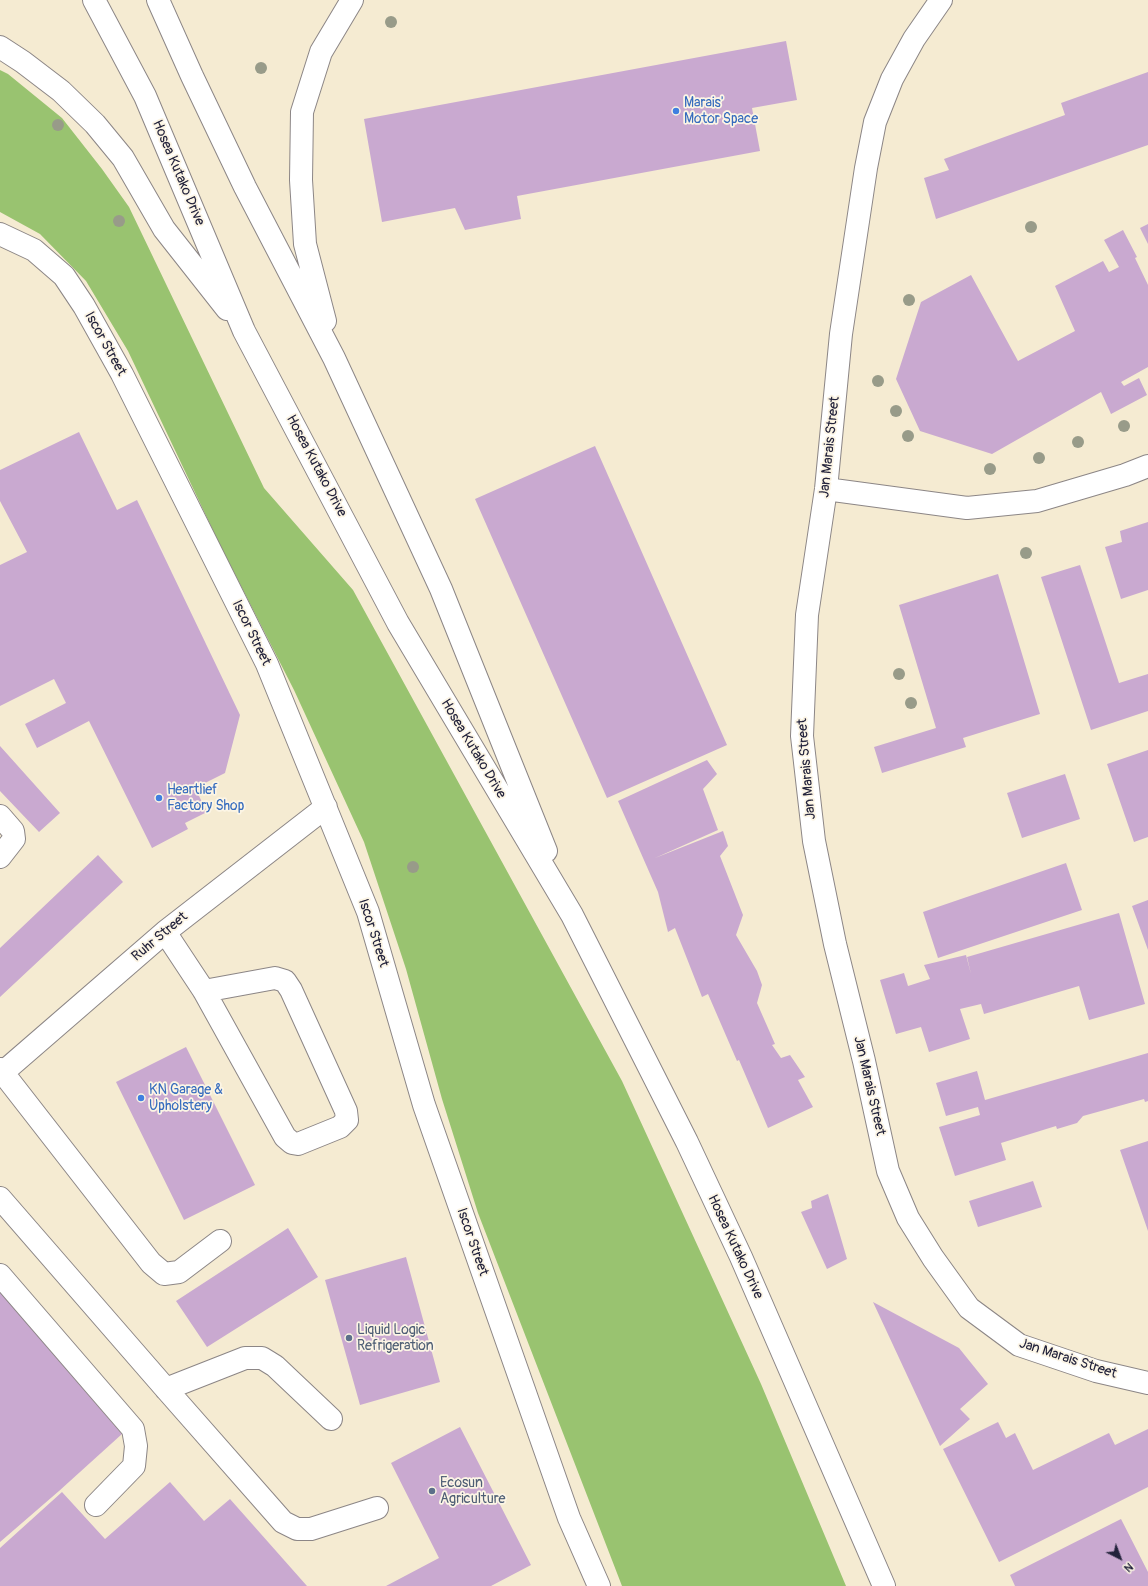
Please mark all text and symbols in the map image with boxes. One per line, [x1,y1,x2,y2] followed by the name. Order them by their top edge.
[684,95,758,128] place label: Marais' Motor Space
[671,106,681,116] marker: Marais' Motor Space
[148,118,208,228] street label: Hosea Kutako Drive
[80,309,130,379] street label: Iscor Street
[816,396,844,498] street label: Jan Marais Street
[282,412,350,520] street label: Hosea Kutako Drive
[228,597,274,669] street label: Iscor Street
[437,696,509,802] street label: Hosea Kutako Drive
[794,718,820,820] street label: Jan Marais Street
[167,782,244,814] place label: Heartlief Factory Shop
[154,793,164,803] marker: Heartlief Factory Shop
[354,897,392,969] street label: Iscor Street
[129,909,191,965] street label: Ruhr Street
[849,1035,889,1137] street label: Jan Marais Street
[149,1082,223,1114] place label: KN Garage & Upholstery
[136,1093,146,1103] marker: KN Garage & Upholstery
[704,1192,766,1302] street label: Hosea Kutako Drive
[453,1206,491,1278] street label: Iscor Street
[357,1322,434,1354] place label: Liquid Logic Refrigeration
[344,1333,354,1343] marker: Liquid Logic Refrigeration
[1017,1335,1119,1383] street label: Jan Marais Street
[440,1475,505,1508] place label: Ecosun Agriculture
[427,1486,437,1496] marker: Ecosun Agriculture
[1100,1538,1140,1578] north arrow
[1121,1560,1135,1575] text: N

